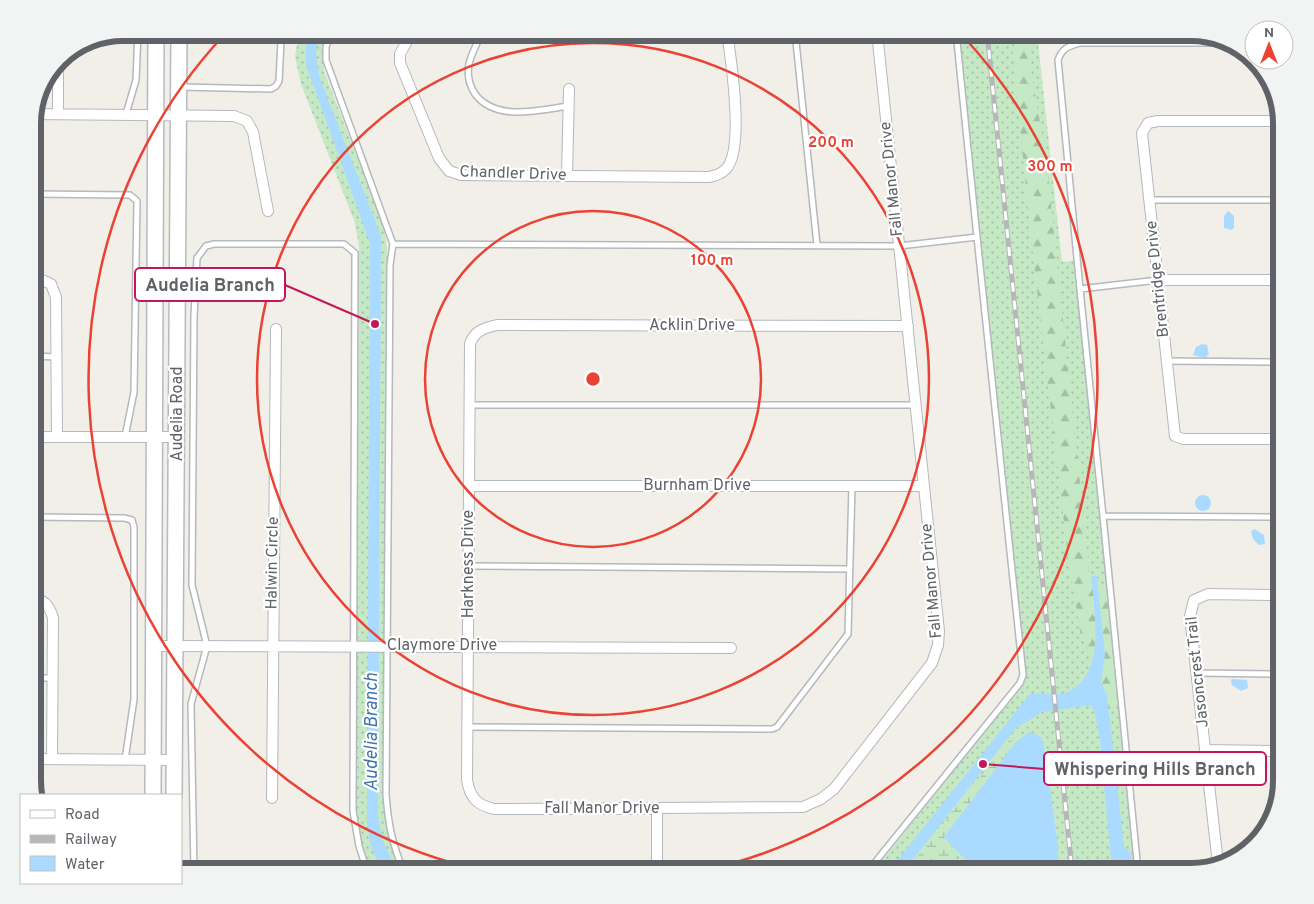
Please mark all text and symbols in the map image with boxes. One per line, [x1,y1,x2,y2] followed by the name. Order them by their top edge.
[1244,20,1294,70] north arrow
[1264,25,1274,42] text: N
[876,121,908,237] street label: Fall Manor Drive
[808,134,854,153] text: 200 m
[1027,158,1073,177] text: 300 m
[459,162,567,186] street label: Chandler Drive
[1142,219,1174,339] street label: Brentridge Drive
[691,252,733,271] text: 100 m
[135,268,285,301] callout: Audelia Branch
[145,275,275,298] text: Audelia Branch
[649,316,735,336] street label: Acklin Drive
[168,367,188,461] street label: Audelia Road
[584,370,602,388] centre of rings
[643,476,751,496] street label: Burnham Drive
[459,510,479,618] street label: Harkness Drive
[262,517,284,609] street label: Halwin Circle
[917,523,947,639] street label: Fall Manor Drive
[1182,615,1214,729] street label: Jasoncrest Trail
[387,636,497,656] street label: Claymore Drive
[361,673,384,791] water label: Audelia Branch
[1044,752,1266,785] callout: Whispering Hills Branch
[1054,759,1256,782] text: Whispering Hills Branch
[20,794,182,884] legend
[544,799,660,819] street label: Fall Manor Drive
[65,806,100,825] text: Road
[65,831,117,850] text: Railway
[65,856,105,875] text: Water

